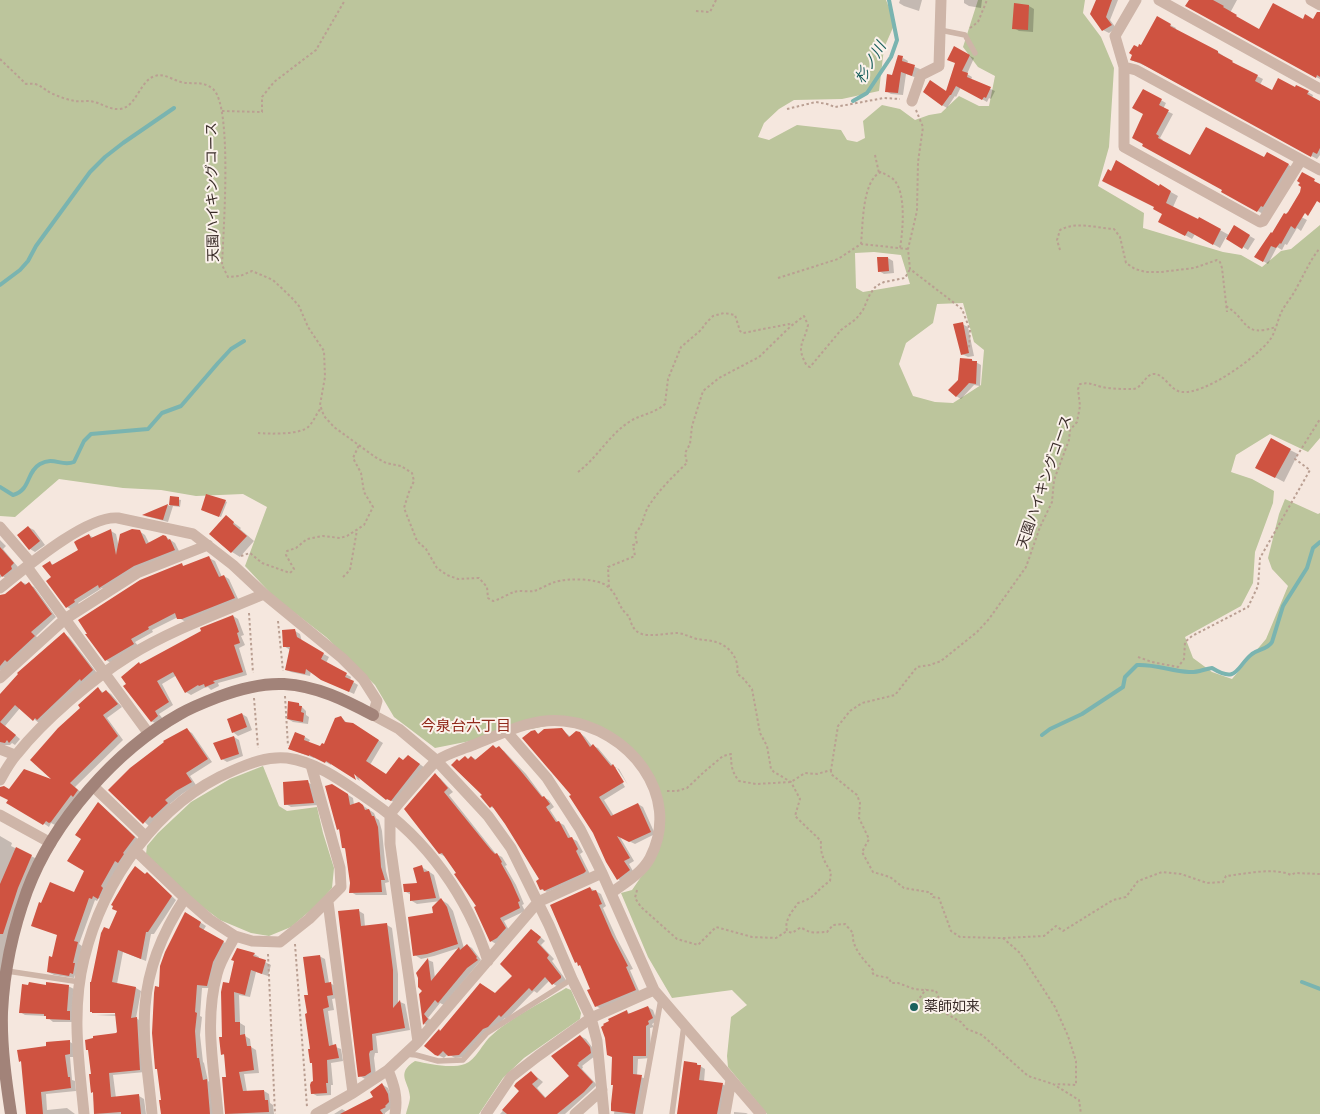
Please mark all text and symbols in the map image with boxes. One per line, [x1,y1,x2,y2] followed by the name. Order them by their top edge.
[852,39,890,87] water label: 杉ノ川
[203,122,223,262] street label: 天園ハイキングコース
[1014,413,1076,551] street label: 天園ハイキングコース
[421,718,511,736] district label: 今泉台六丁目
[924,999,980,1015] place label: 薬師如来
[908,1001,920,1013] marker: 薬師如来

